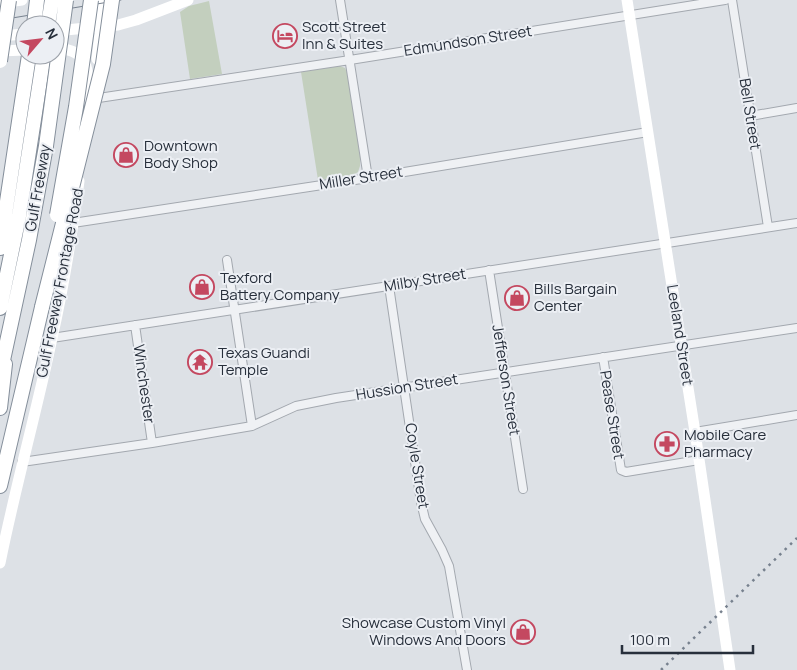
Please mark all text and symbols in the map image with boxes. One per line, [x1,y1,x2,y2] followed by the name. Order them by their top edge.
[15,15,65,65] north arrow
[302,16,386,54] place label: Scott Street Inn & Suites
[402,20,534,61] street label: Edmundson Street
[272,23,298,49] hotel icon: Scott Street Inn & Suites
[41,25,63,43] text: N
[734,77,766,151] street label: Bell Street
[144,135,218,173] place label: Downtown Body Shop
[113,142,139,168] shop icon: Downtown Body Shop
[20,143,56,233] street label: Gulf Freeway
[318,161,404,194] street label: Miller Street
[31,186,88,379] street label: Gulf Freeway Frontage Road
[382,263,468,296] street label: Milby Street
[220,267,340,305] place label: Texford Battery Company
[189,274,215,300] shop icon: Texford Battery Company
[534,278,617,316] place label: Bills Bargain Center
[662,283,699,387] street label: Leeland Street
[504,285,530,311] shop icon: Bills Bargain Center
[487,323,526,437] street label: Jefferson Street
[218,342,310,380] place label: Texas Guandi Temple
[129,343,161,426] street label: Winchester
[187,349,213,375] temple icon: Texas Guandi Temple
[354,368,460,405] street label: Hussion Street
[595,369,630,461] street label: Pease Street
[400,422,435,510] street label: Coyle Street
[684,424,766,462] place label: Mobile Care Pharmacy
[654,431,680,457] pharmacy icon: Mobile Care Pharmacy
[342,612,506,650] place label: Showcase Custom Vinyl Windows And Doors
[510,619,536,645] shop icon: Showcase Custom Vinyl Windows And Doors
[622,622,753,654] scale bar
[630,629,670,650] text: 100 m

